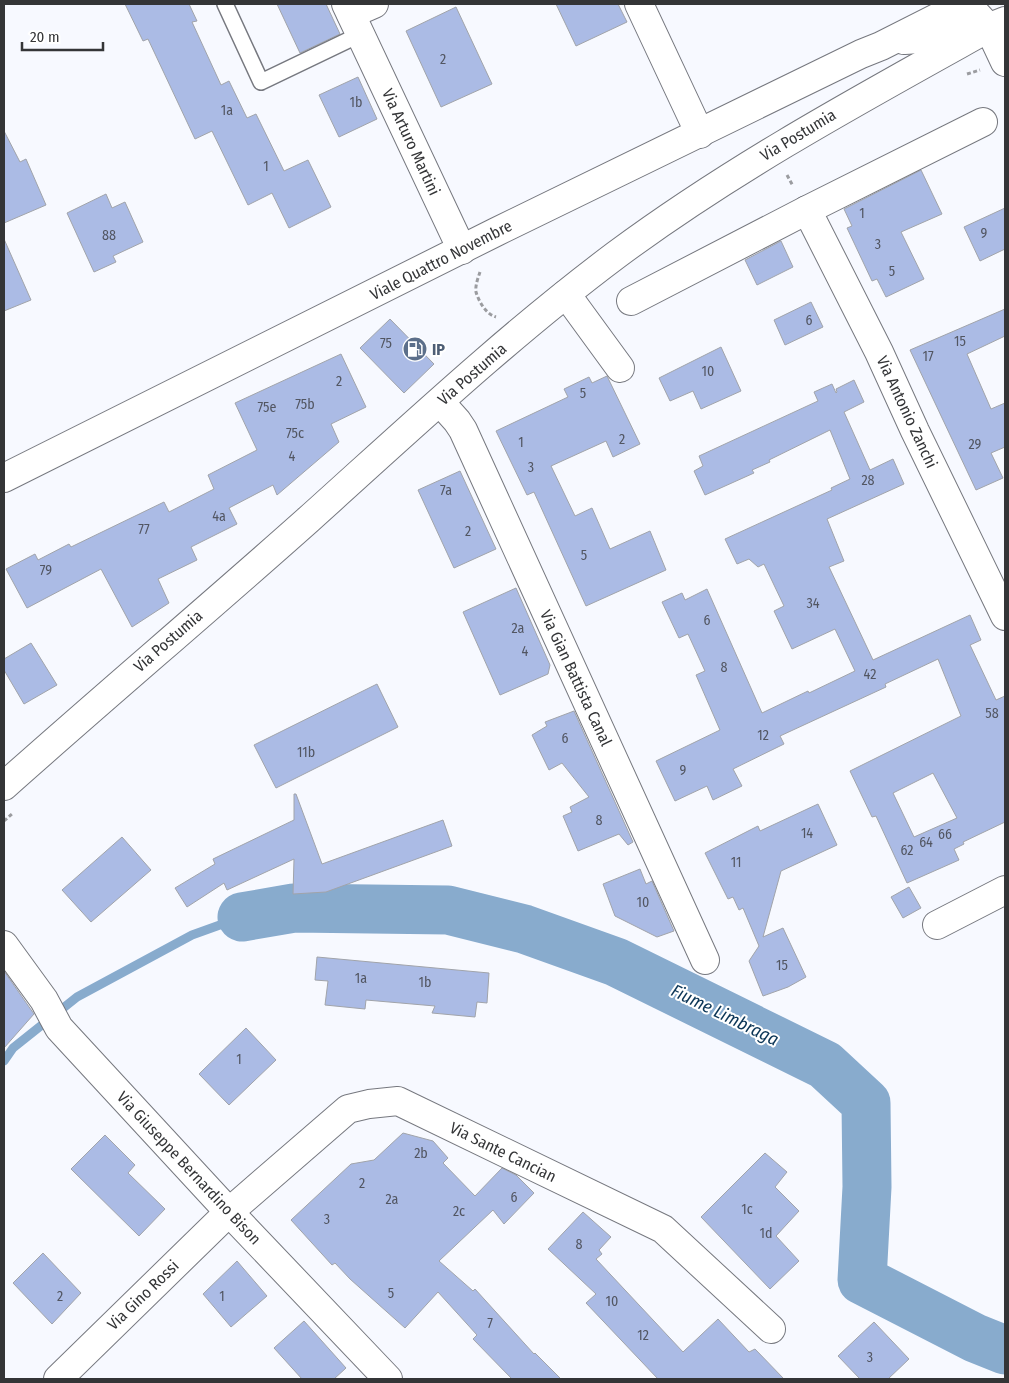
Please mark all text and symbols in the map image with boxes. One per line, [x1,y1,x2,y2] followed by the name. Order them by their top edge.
[22,20,104,52] scale bar
[30,28,60,46] text: 20 m
[440,51,446,68] house number: 2
[378,86,444,198] street label: Via Arturo Martini
[350,94,362,111] house number: 1b
[221,102,233,119] house number: 1a
[757,105,839,165] street label: Via Postumia
[263,158,269,175] house number: 1
[859,205,865,222] house number: 1
[367,216,515,304] street label: Viale Quattro Novembre
[981,225,988,242] house number: 9
[102,227,116,244] house number: 88
[875,236,881,253] house number: 3
[889,263,895,280] house number: 5
[806,312,813,329] house number: 6
[954,333,966,350] house number: 15
[380,335,392,352] house number: 75
[402,336,428,362] fuel station icon: IP
[434,339,510,409] street label: Via Postumia
[432,340,445,359] place label: IP
[922,348,934,365] house number: 17
[873,353,941,471] street label: Via Antonio Zanchi
[702,363,714,380] house number: 10
[336,373,342,390] house number: 2
[580,385,586,402] house number: 5
[295,396,315,413] house number: 75b
[258,399,276,416] house number: 75e
[286,425,304,442] house number: 75c
[619,431,625,448] house number: 2
[518,434,524,451] house number: 1
[969,436,982,453] house number: 29
[289,448,296,465] house number: 4
[528,459,534,476] house number: 3
[861,472,875,489] house number: 28
[440,482,452,499] house number: 7a
[212,508,226,525] house number: 4a
[138,521,150,538] house number: 77
[465,523,471,540] house number: 2
[581,547,587,564] house number: 5
[40,562,52,579] house number: 79
[806,595,820,612] house number: 34
[130,606,206,676] street label: Via Postumia
[536,607,616,749] street label: Via Gian Battista Canal
[704,612,711,629] house number: 6
[512,620,525,637] house number: 2a
[522,643,529,660] house number: 4
[721,659,728,676] house number: 8
[864,666,876,683] house number: 42
[985,705,999,722] house number: 58
[757,727,769,744] house number: 12
[562,730,569,747] house number: 6
[297,744,315,761] house number: 11b
[680,762,687,779] house number: 9
[596,812,603,829] house number: 8
[801,825,813,842] house number: 14
[938,826,952,843] house number: 66
[919,834,933,851] house number: 64
[901,842,914,859] house number: 62
[731,854,741,871] house number: 11
[637,894,649,911] house number: 10
[776,957,788,974] house number: 15
[355,970,367,987] house number: 1a
[419,974,431,991] house number: 1b
[668,979,782,1051] water label: Fiume Limbraga
[236,1051,242,1068] house number: 1
[113,1088,265,1248] street label: Via Giuseppe Bernardino Bison
[447,1118,559,1186] street label: Via Sante Cancian
[414,1145,428,1162] house number: 2b
[359,1175,365,1192] house number: 2
[511,1189,518,1206] house number: 6
[386,1191,399,1208] house number: 2a
[741,1201,753,1218] house number: 1c
[453,1203,465,1220] house number: 2c
[324,1211,330,1228] house number: 3
[760,1225,772,1242] house number: 1d
[576,1236,583,1253] house number: 8
[103,1256,183,1334] street label: Via Gino Rossi
[388,1285,394,1302] house number: 5
[57,1288,63,1305] house number: 2
[219,1288,225,1305] house number: 1
[606,1293,618,1310] house number: 10
[487,1315,493,1332] house number: 7
[637,1327,649,1344] house number: 12
[867,1349,873,1366] house number: 3

